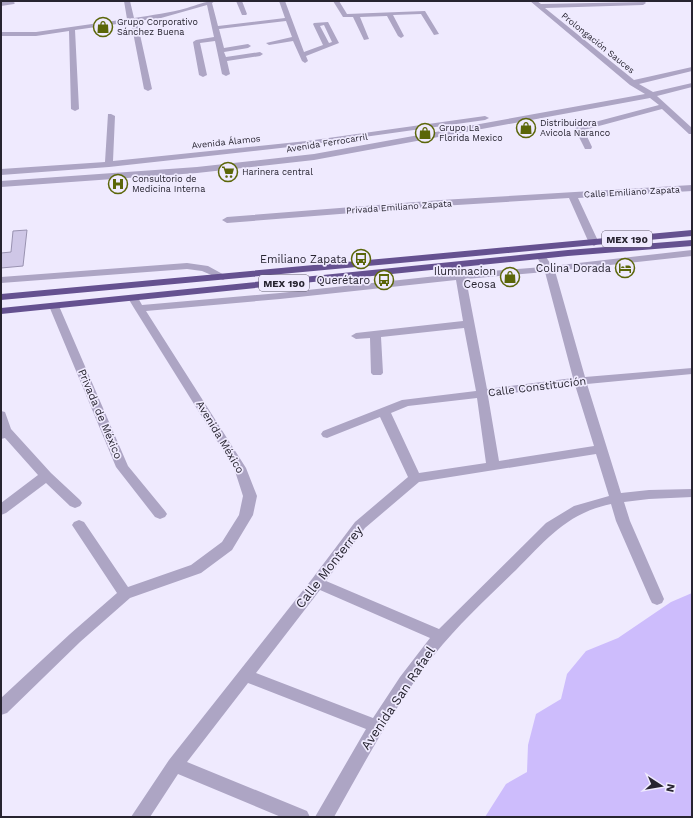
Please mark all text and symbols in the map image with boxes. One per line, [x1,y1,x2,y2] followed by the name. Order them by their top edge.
[560,11,637,76] street label: Prolongación Sauces
[92,16,114,38] shop icon: Grupo Corporativo Sánchez Buena
[117,17,198,37] place label: Grupo Corporativo Sánchez Buena
[515,117,537,139] shop icon: Distribuidora Avicola Naranco
[540,118,610,138] place label: Distribuidora Avicola Naranco
[414,122,436,144] shop icon: Grupo La Florida Mexico
[439,123,503,143] place label: Grupo La Florida Mexico
[191,132,261,151] street label: Avenida Álamos
[285,132,369,154] street label: Avenida Ferrocarril
[217,161,239,183] supermarket icon: Harinera central
[242,167,313,177] place label: Harinera central
[107,173,129,195] hospital icon: Consultorio de Medicina Interna
[132,174,205,194] place label: Consultorio de Medicina Interna
[584,184,680,200] street label: Calle Emiliano Zapata
[346,198,452,216] street label: Privada Emiliano Zapata
[602,231,652,247] road number: MEX 190
[350,248,372,270] bus stop icon: Emiliano Zapata
[260,253,347,266] place label: Emiliano Zapata
[614,257,636,279] hotel icon: Colina Dorada
[536,262,611,275] place label: Colina Dorada
[434,265,496,291] place label: Iluminacion Ceosa
[499,266,521,288] shop icon: Iluminacion Ceosa
[373,269,395,291] bus stop icon: Querétaro
[316,274,370,287] place label: Querétaro
[259,275,309,291] road number: MEX 190
[75,367,125,461] street label: Privada de México
[487,375,587,399] street label: Calle Constitución
[193,398,247,476] street label: Avenida México
[292,523,366,611] street label: Calle Monterrey
[358,644,438,752] street label: Avenida San Rafael
[641,766,681,806] north arrow
[663,783,677,793] text: N

